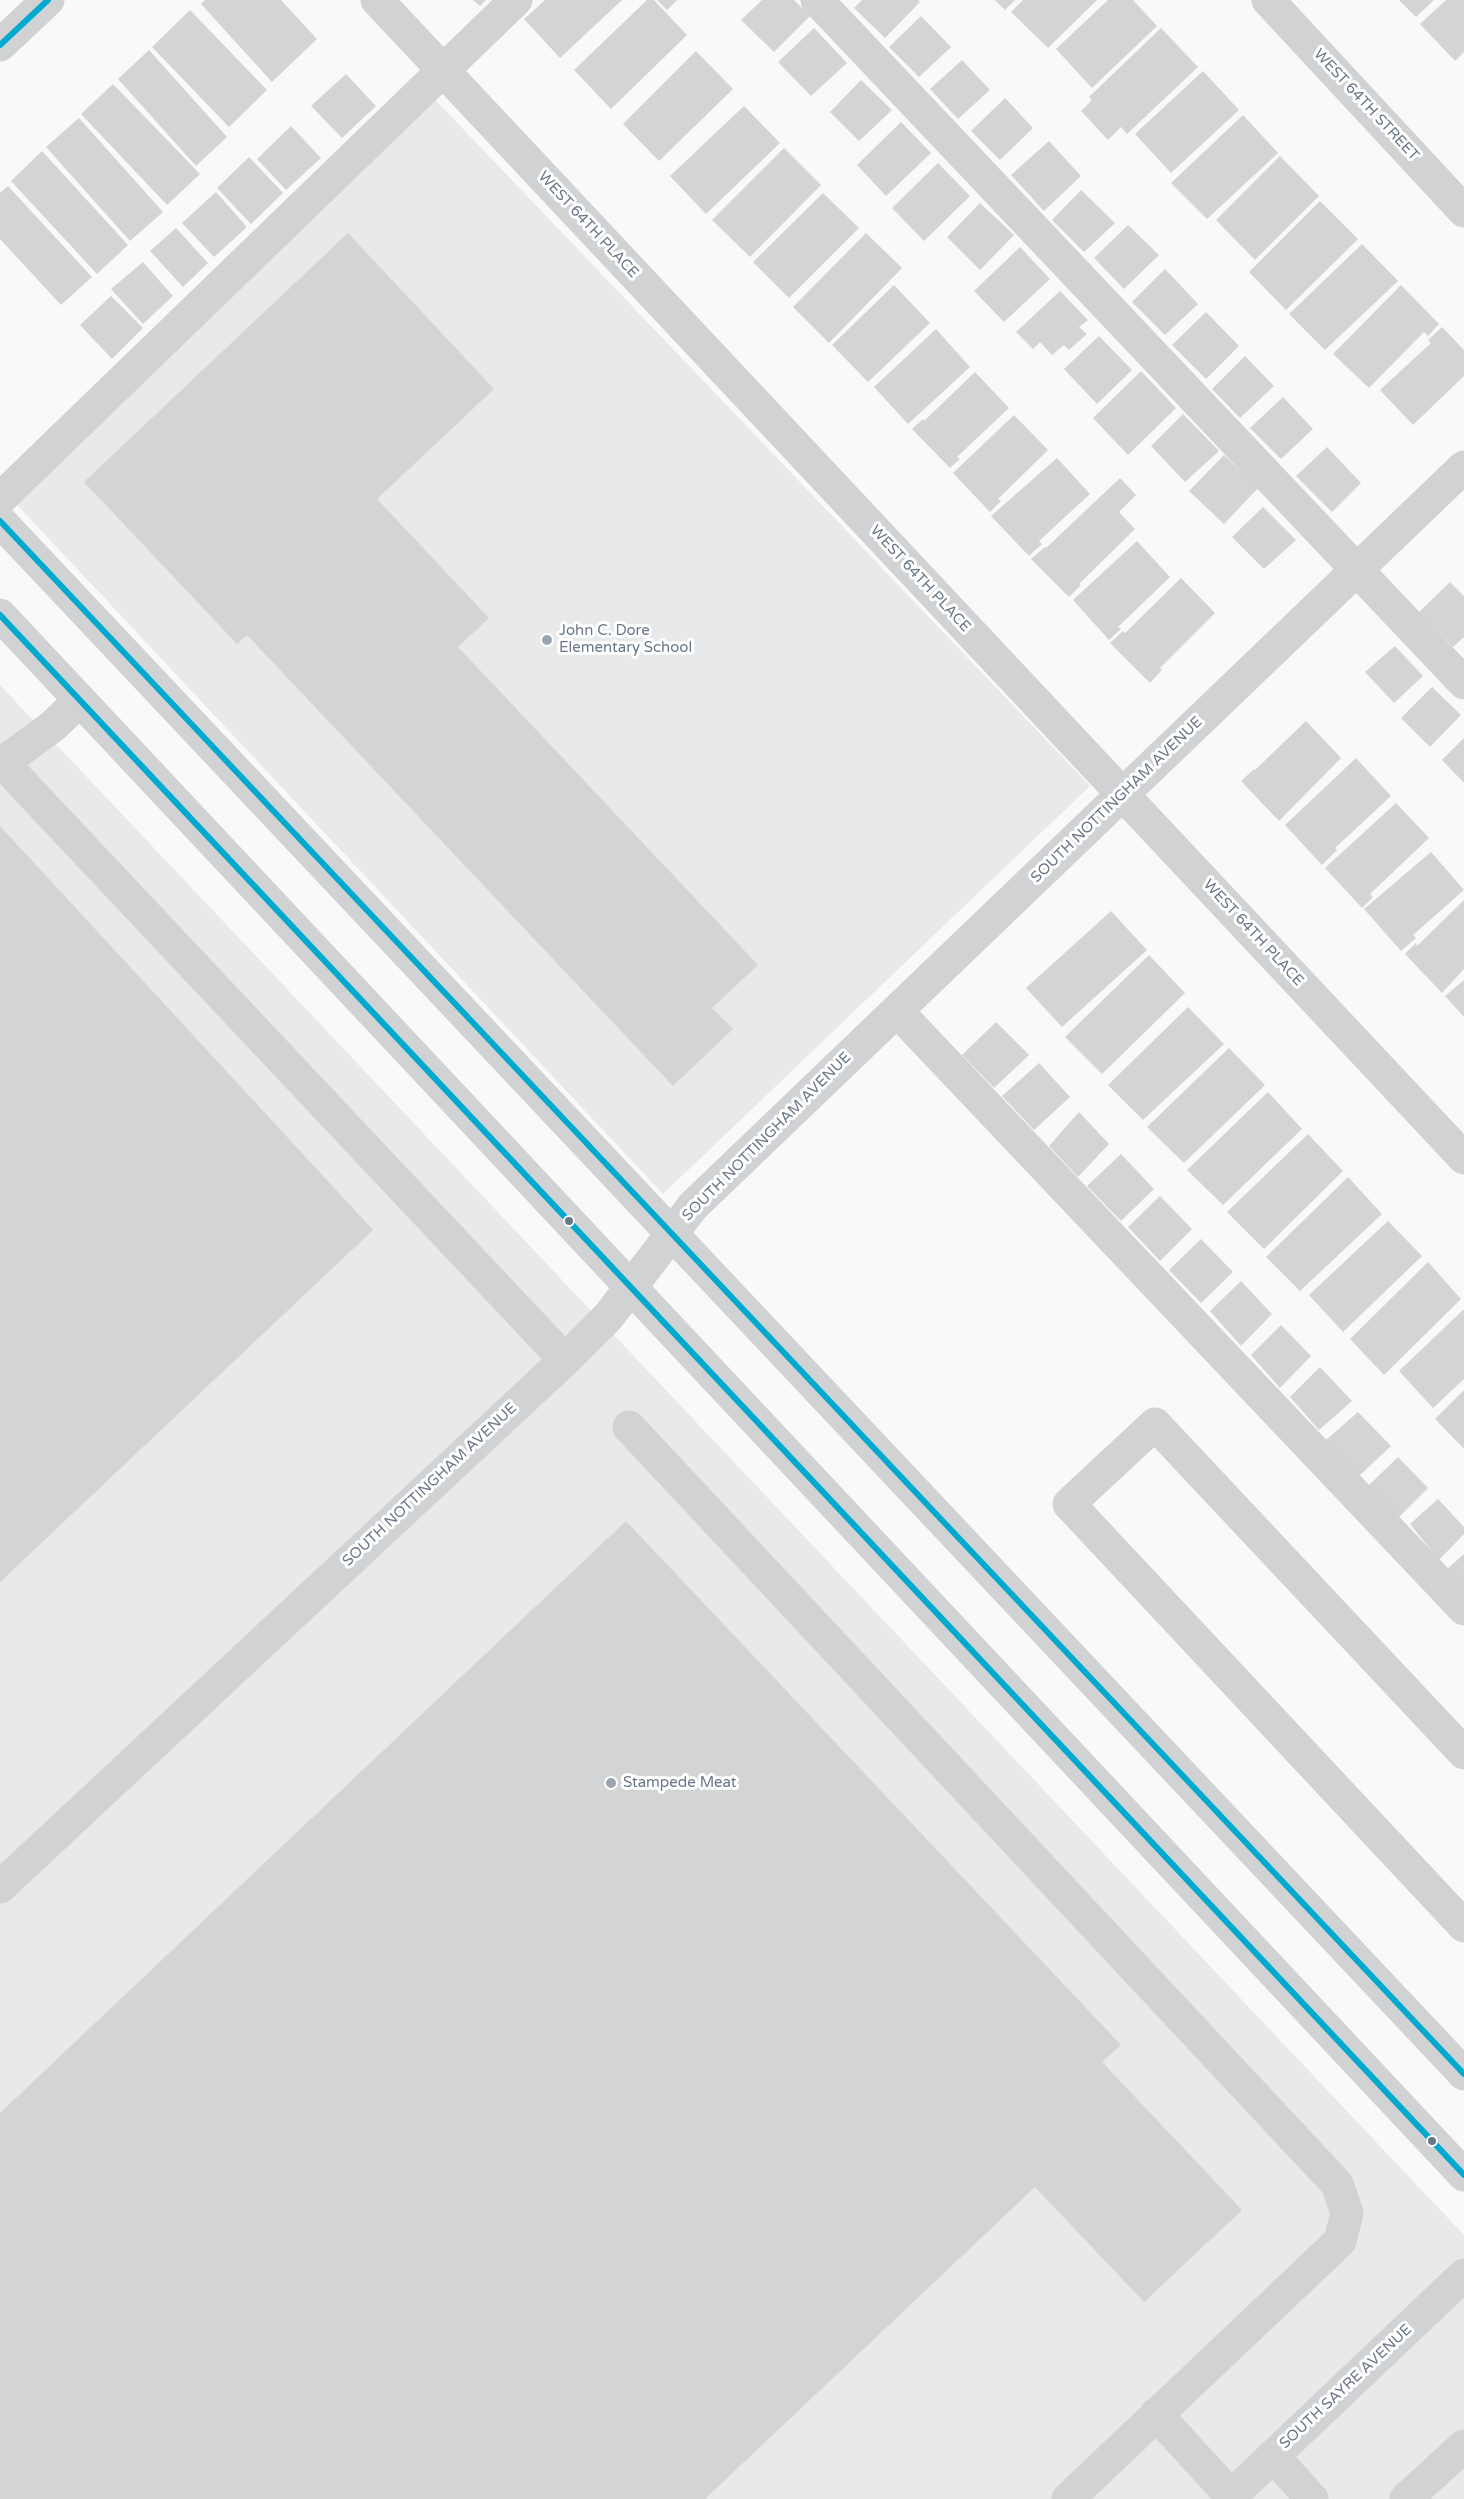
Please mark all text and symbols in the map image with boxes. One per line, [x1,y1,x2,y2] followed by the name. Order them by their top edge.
[1309,45,1423,165] street label: WEST 64TH STREET
[534,168,642,282] street label: WEST 64TH PLACE
[866,522,974,636] street label: WEST 64TH PLACE
[559,622,692,657] place label: John C. Dore Elementary School
[540,633,554,647] marker: John C. Dore Elementary School
[1028,713,1206,887] street label: SOUTH NOTTINGHAM AVENUE
[1199,876,1307,990] street label: WEST 64TH PLACE
[679,1049,855,1225] street label: SOUTH NOTTINGHAM AVENUE
[563,1215,575,1227] unlabelled marker
[339,1400,521,1570] street label: SOUTH NOTTINGHAM AVENUE
[623,1774,736,1792] place label: Stampede Meat
[604,1776,618,1790] marker: Stampede Meat
[1426,2135,1438,2147] unlabelled marker
[1276,2321,1416,2453] street label: SOUTH SAYRE AVENUE

